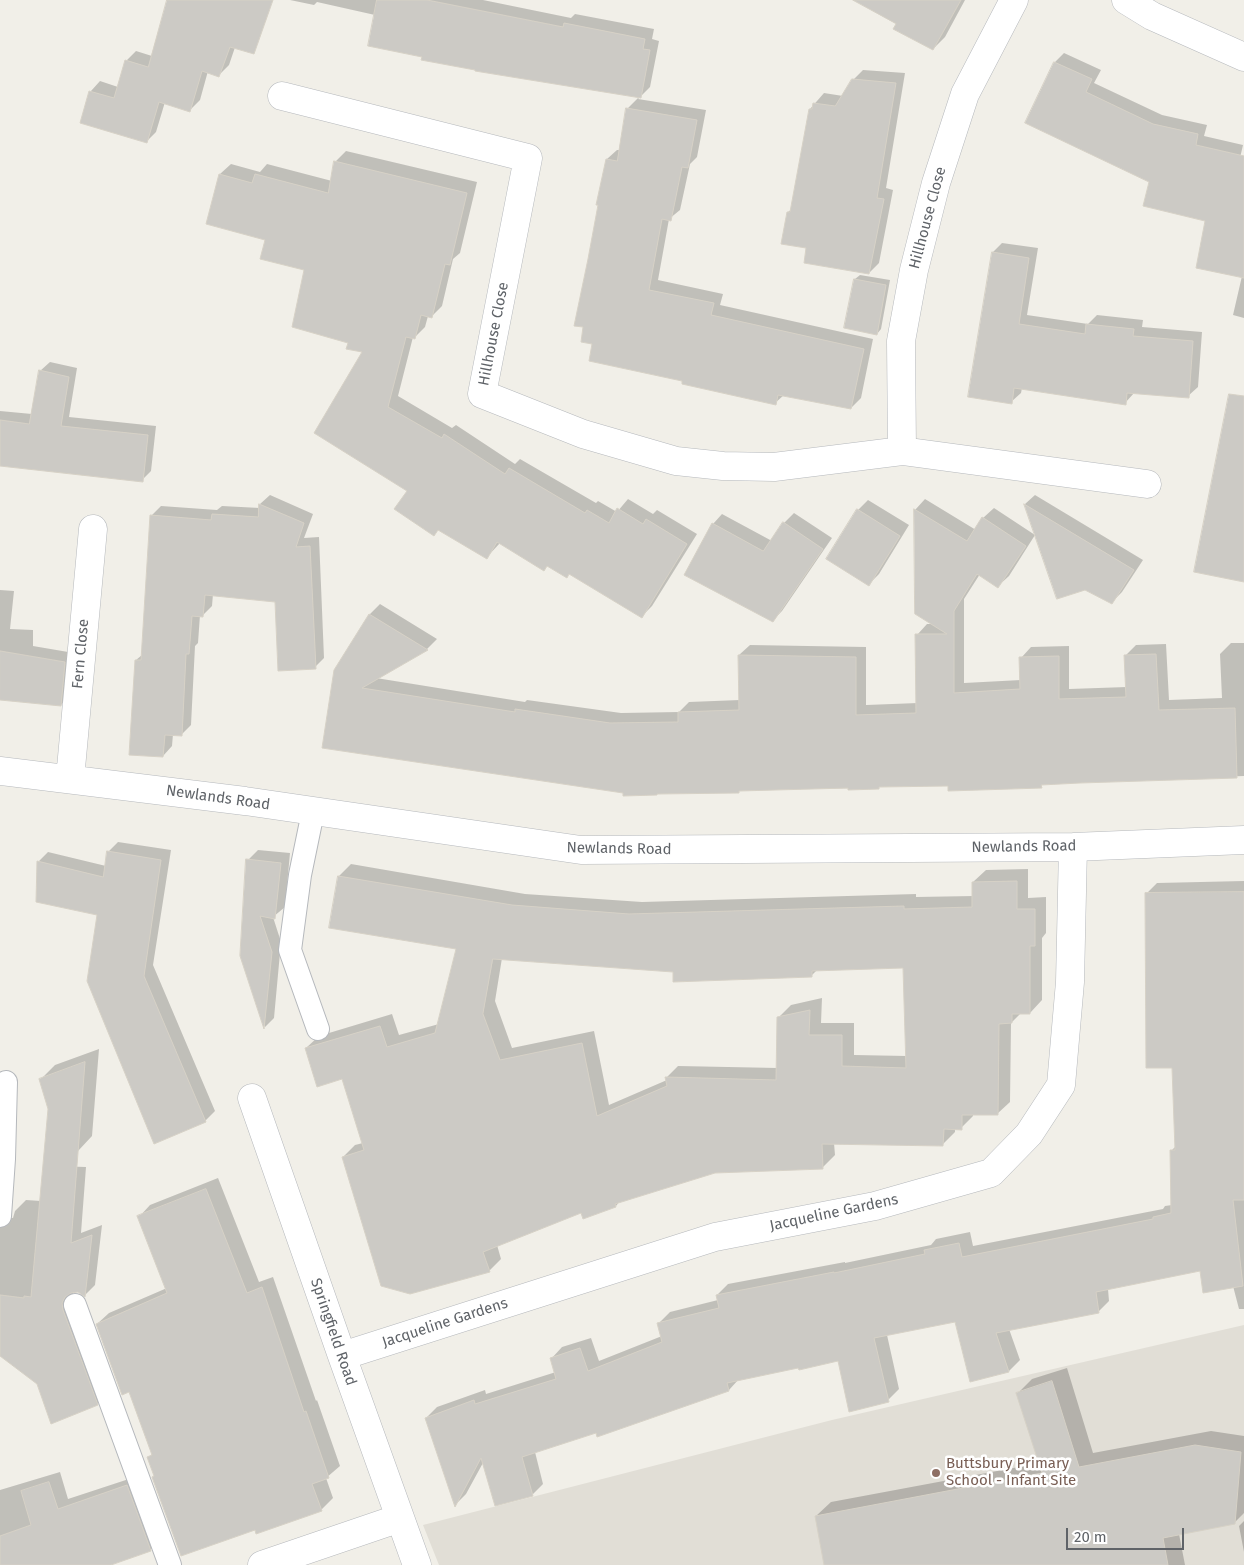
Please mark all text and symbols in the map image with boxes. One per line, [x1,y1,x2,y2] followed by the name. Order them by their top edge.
[906,165,950,271] street label: Hillhouse Close
[475,281,513,387] street label: Hillhouse Close
[69,618,93,690] street label: Fern Close
[165,782,271,814] street label: Newlands Road
[971,837,1077,857] street label: Newlands Road
[566,839,672,859] street label: Newlands Road
[768,1191,900,1235] street label: Jacqueline Gardens
[306,1276,360,1388] street label: Springfield Road
[380,1294,510,1352] street label: Jacqueline Gardens
[946,1455,1076,1490] place label: Buttsbury Primary School - Infant Site
[930,1467,942,1479] marker: Buttsbury Primary School - Infant Site
[1069,1518,1186,1550] scale bar
[1074,1528,1107,1546] text: 20 m

